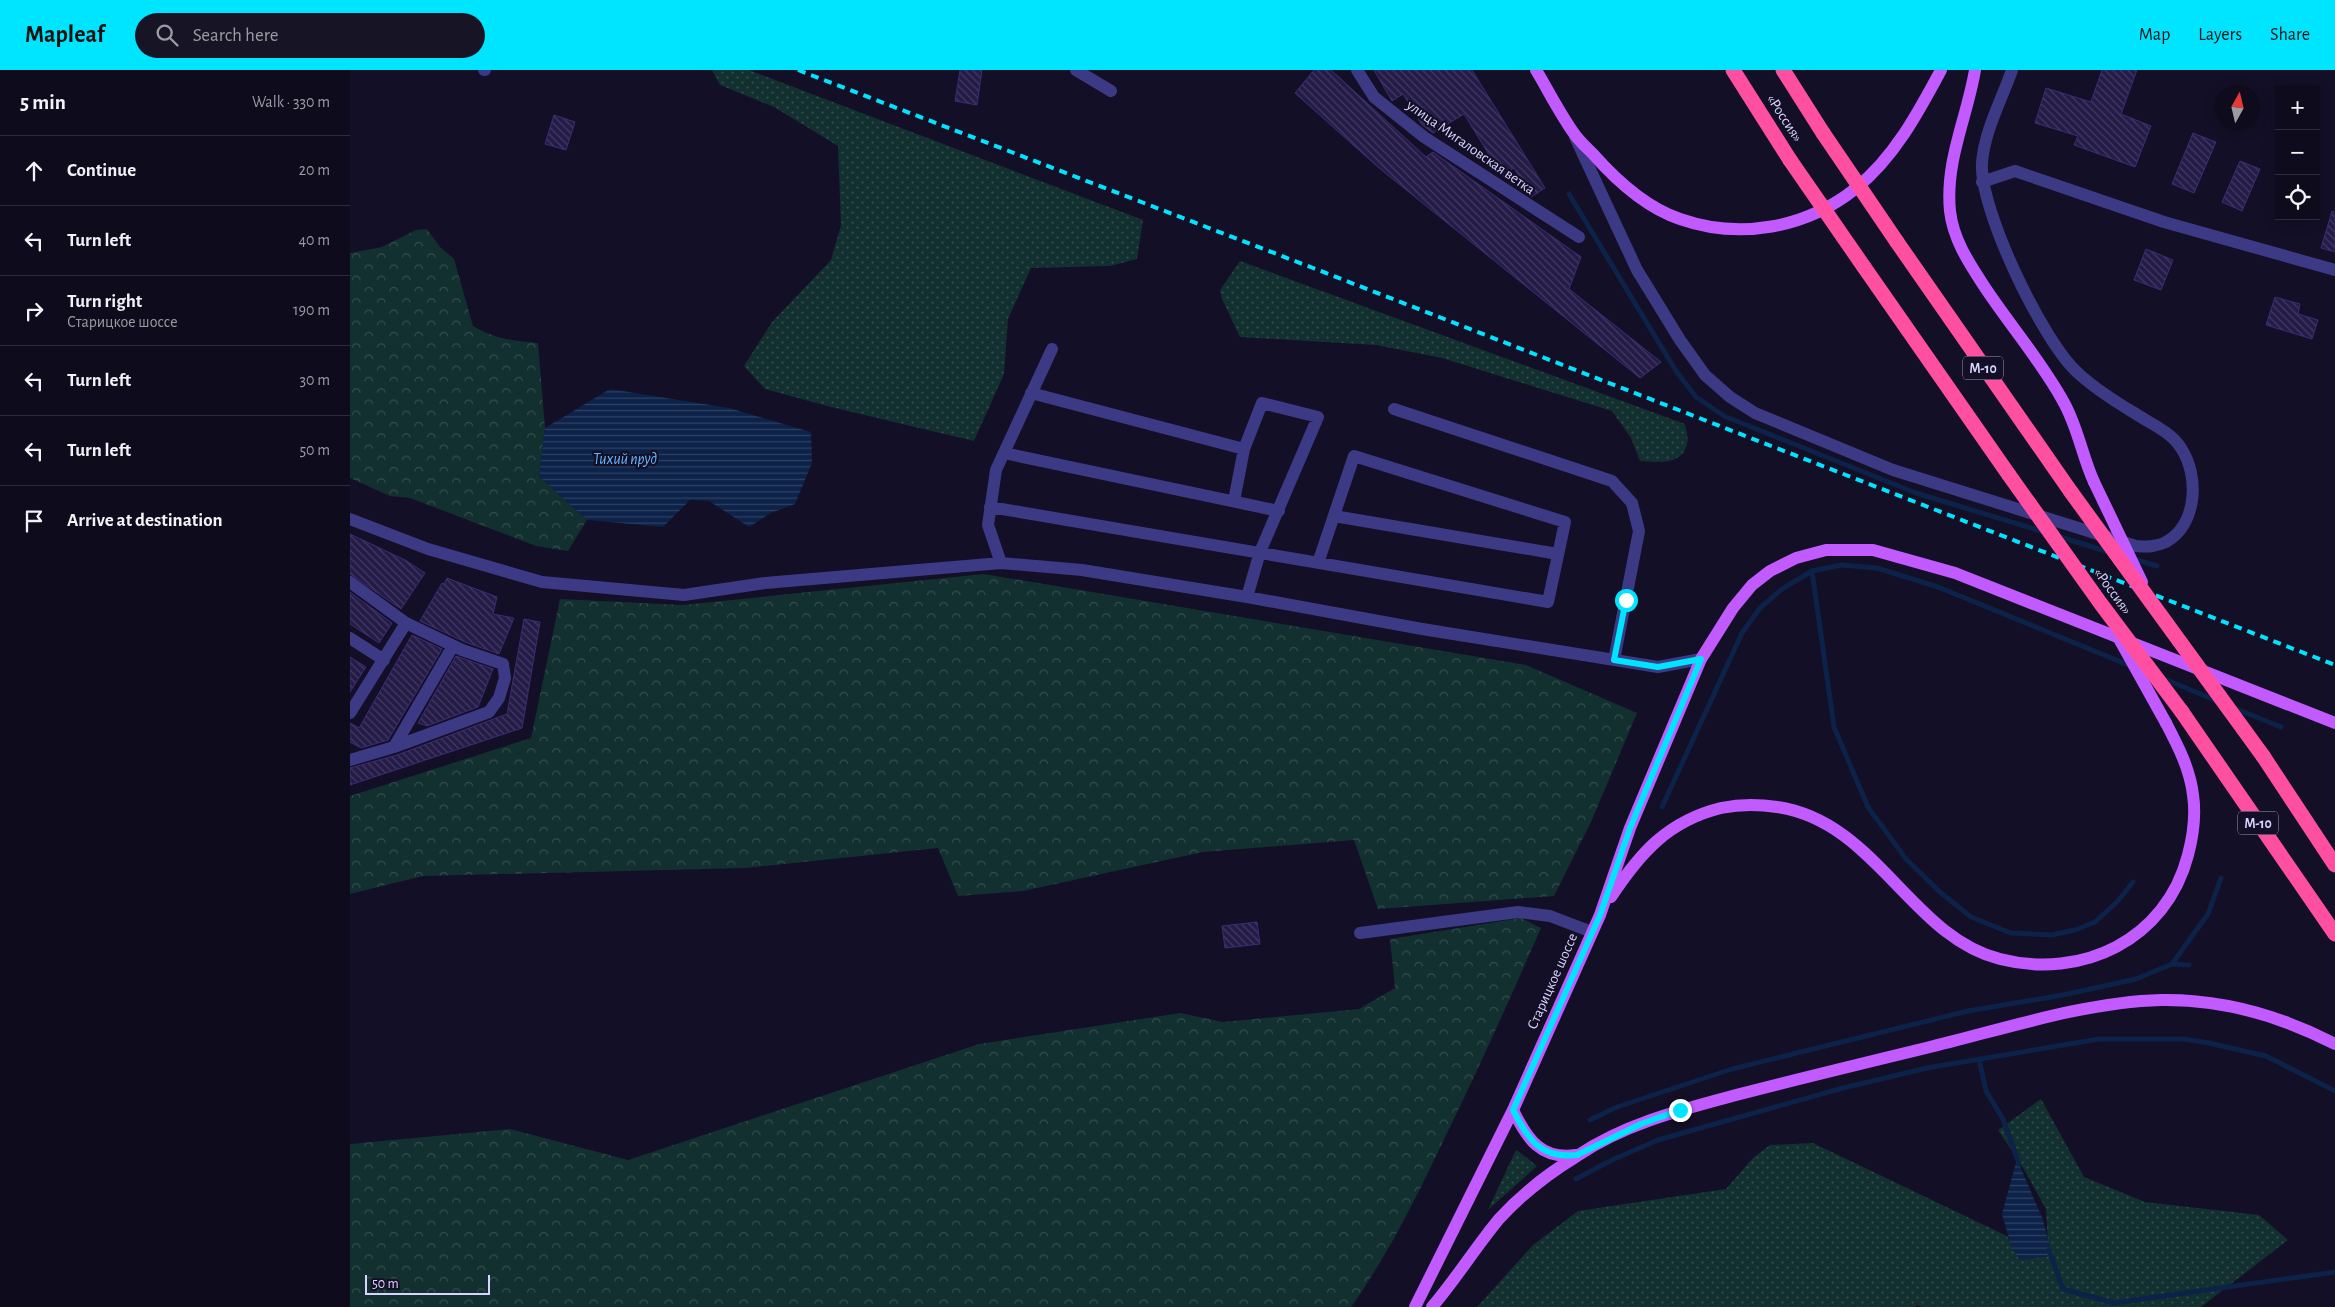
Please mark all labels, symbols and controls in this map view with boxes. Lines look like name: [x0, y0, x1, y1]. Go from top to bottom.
search box: [135, 13, 485, 58]
icon: search: [153, 21, 181, 49]
text: Mapleaf: [25, 23, 105, 47]
text: Search here: [193, 26, 279, 45]
text: Map: [2139, 26, 2170, 44]
text: Layers: [2198, 26, 2242, 44]
text: Share: [2270, 26, 2310, 44]
north arrow: [2215, 85, 2260, 130]
map controls: [2275, 85, 2320, 220]
button: +: [2275, 85, 2320, 130]
text: 5 min: [20, 92, 66, 113]
street label: «Россия»: [1764, 92, 1805, 145]
text: Walk · 330 m: [252, 94, 330, 110]
street label: улица Мигаловская ветка: [1403, 97, 1538, 197]
button: −: [2275, 130, 2320, 175]
icon: ahead: [20, 157, 48, 185]
text: Continue: [67, 161, 136, 180]
text: 20 m: [299, 162, 330, 178]
button: locate: [2275, 175, 2320, 220]
icon: left: [20, 227, 48, 255]
text: Turn left: [67, 231, 131, 250]
text: 40 m: [298, 232, 330, 248]
text: Turn right: [67, 292, 142, 311]
icon: right: [20, 297, 48, 325]
text: 190 m: [293, 302, 330, 318]
text: Старицкое шоссе: [67, 314, 178, 330]
road number: М-10: [1963, 356, 2003, 380]
icon: left: [20, 367, 48, 395]
text: Turn left: [67, 371, 131, 390]
text: 30 m: [300, 372, 330, 388]
icon: left: [20, 437, 48, 465]
text: Turn left: [67, 441, 131, 460]
text: 50 m: [299, 442, 330, 458]
water label: Тихий пруд: [593, 451, 657, 468]
icon: arrive: [20, 507, 48, 535]
text: Arrive at destination: [67, 511, 223, 530]
street label: «Россия»: [2091, 565, 2134, 617]
route start: [1615, 589, 1638, 612]
road number: М-10: [2238, 811, 2278, 834]
street label: Старицкое шоссе: [1525, 931, 1580, 1032]
route end: [1669, 1099, 1692, 1122]
scale bar: [365, 1272, 490, 1295]
text: 50 m: [372, 1277, 399, 1291]

